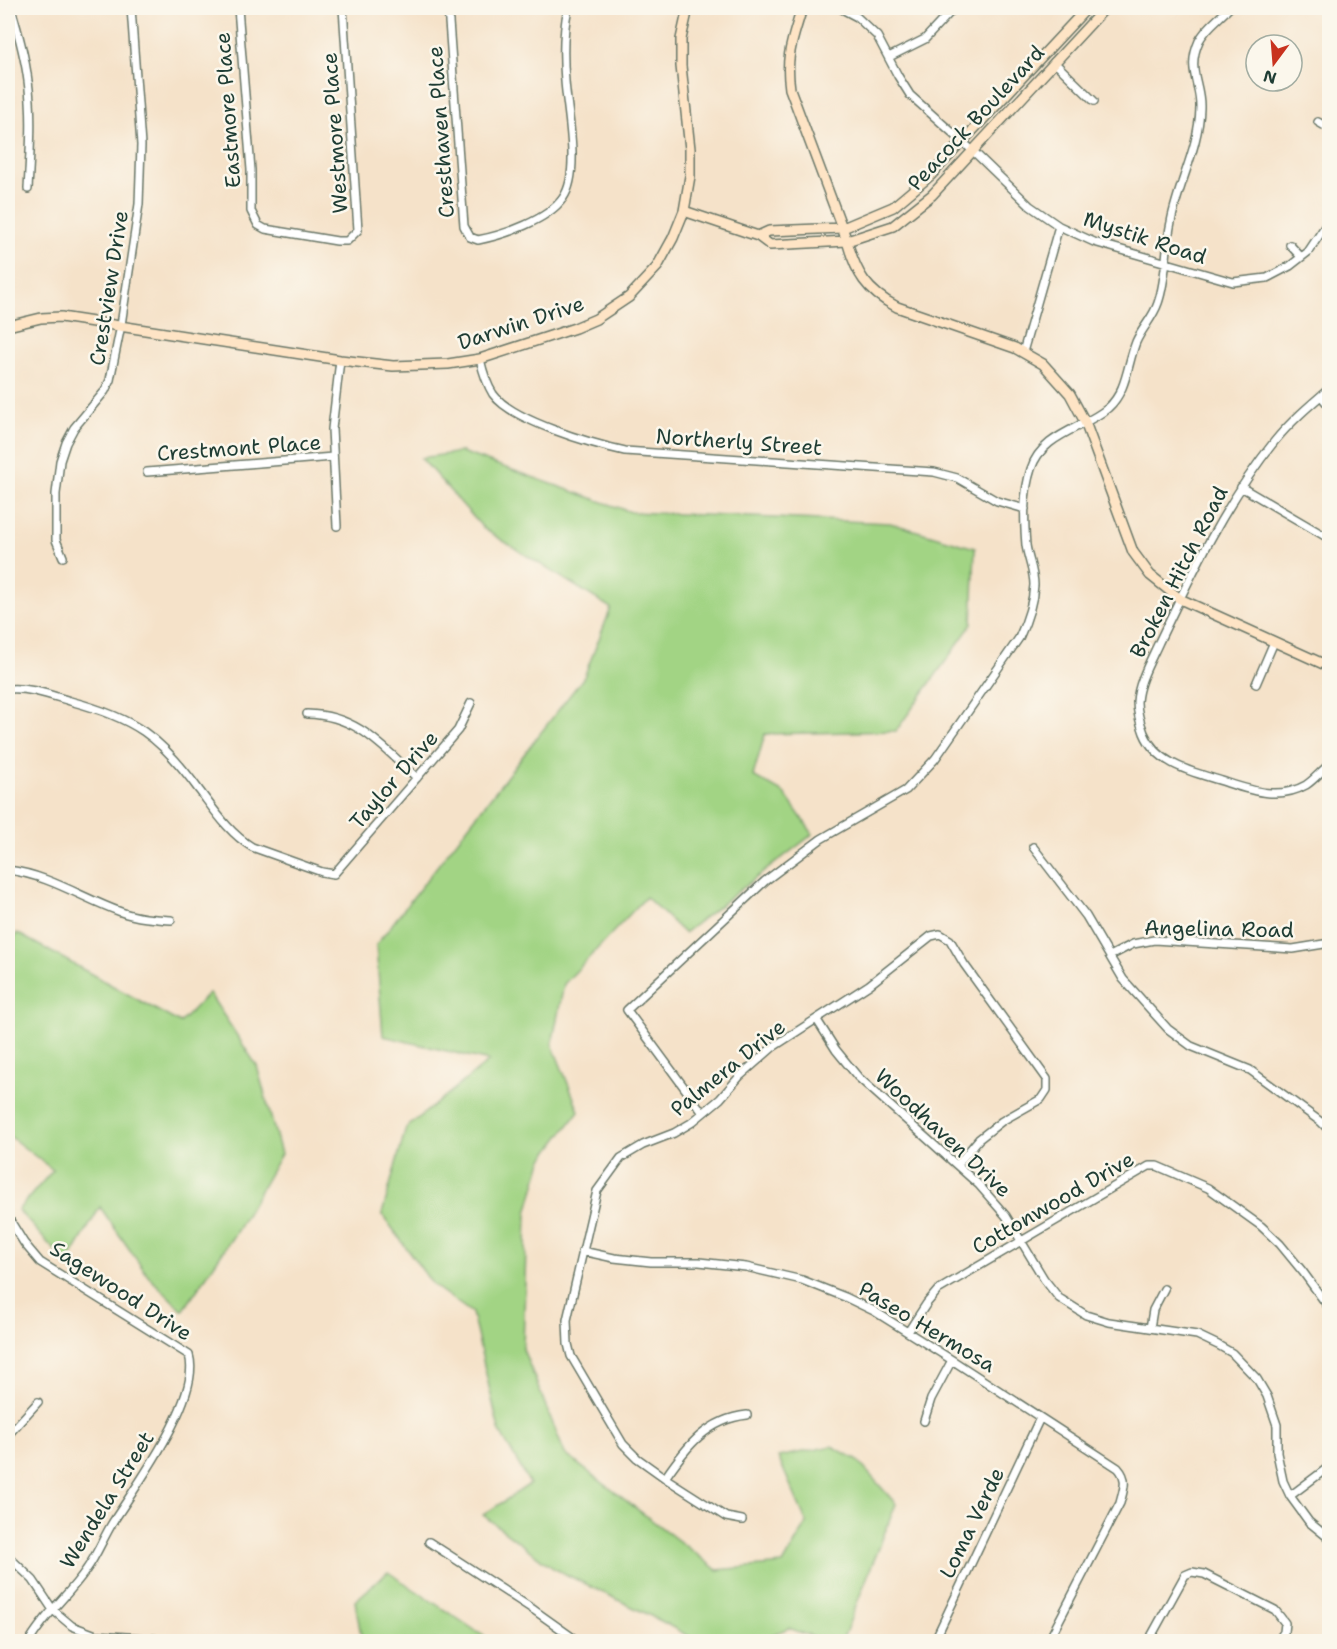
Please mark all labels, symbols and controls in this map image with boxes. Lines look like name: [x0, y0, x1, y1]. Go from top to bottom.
street label: Eastmore Place: [209, 31, 247, 189]
north arrow: [1244, 33, 1304, 93]
street label: Peacock Boulevard: [901, 39, 1051, 197]
street label: Cresthaven Place: [421, 45, 461, 219]
street label: Westmore Place: [315, 51, 355, 215]
text: N: [1261, 65, 1279, 89]
street label: Mystik Road: [1080, 205, 1210, 271]
street label: Crestview Drive: [83, 208, 135, 368]
street label: Darwin Drive: [454, 289, 588, 357]
street label: Northerly Street: [655, 422, 823, 462]
street label: Crestmont Place: [156, 428, 322, 468]
street label: Broken Hitch Road: [1124, 481, 1234, 663]
street label: Taylor Drive: [343, 725, 445, 835]
street label: Angelina Road: [1144, 914, 1294, 944]
street label: Palmera Drive: [665, 1013, 791, 1123]
street label: Woodhaven Drive: [869, 1062, 1017, 1204]
street label: Cottonwood Drive: [967, 1145, 1139, 1261]
street label: Sagewood Drive: [45, 1235, 197, 1347]
street label: Paseo Hermosa: [853, 1275, 1001, 1379]
street label: Wendela Street: [54, 1426, 160, 1574]
street label: Loma Verde: [933, 1463, 1011, 1583]

